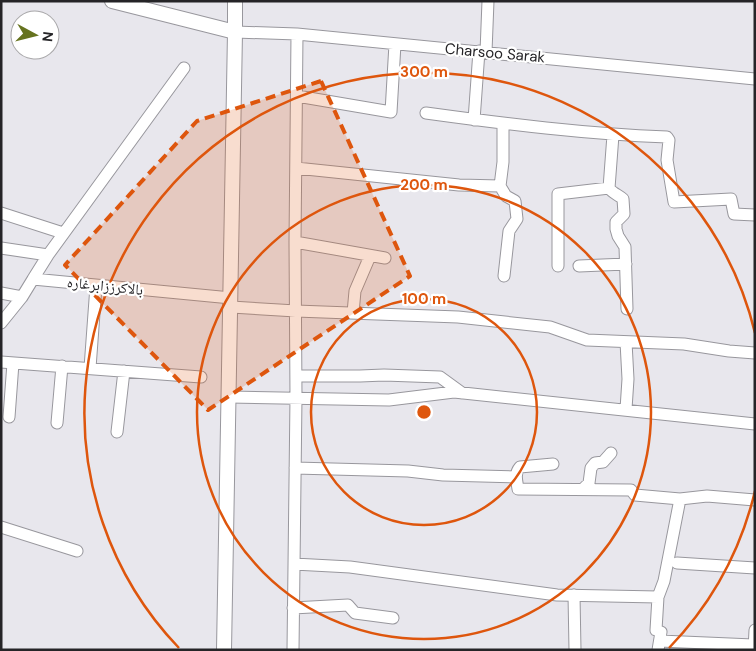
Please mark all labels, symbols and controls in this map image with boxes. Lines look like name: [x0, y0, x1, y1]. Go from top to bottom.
north arrow: [10, 10, 60, 60]
text: N: [38, 30, 57, 43]
street label: Charsoo Sarak: [444, 39, 546, 67]
text: 300 m: [400, 62, 448, 82]
text: 200 m: [400, 175, 448, 195]
street label: بالاکرززابرغاره: [66, 272, 144, 300]
text: 100 m: [402, 289, 446, 309]
centre of rings: [415, 403, 433, 421]

